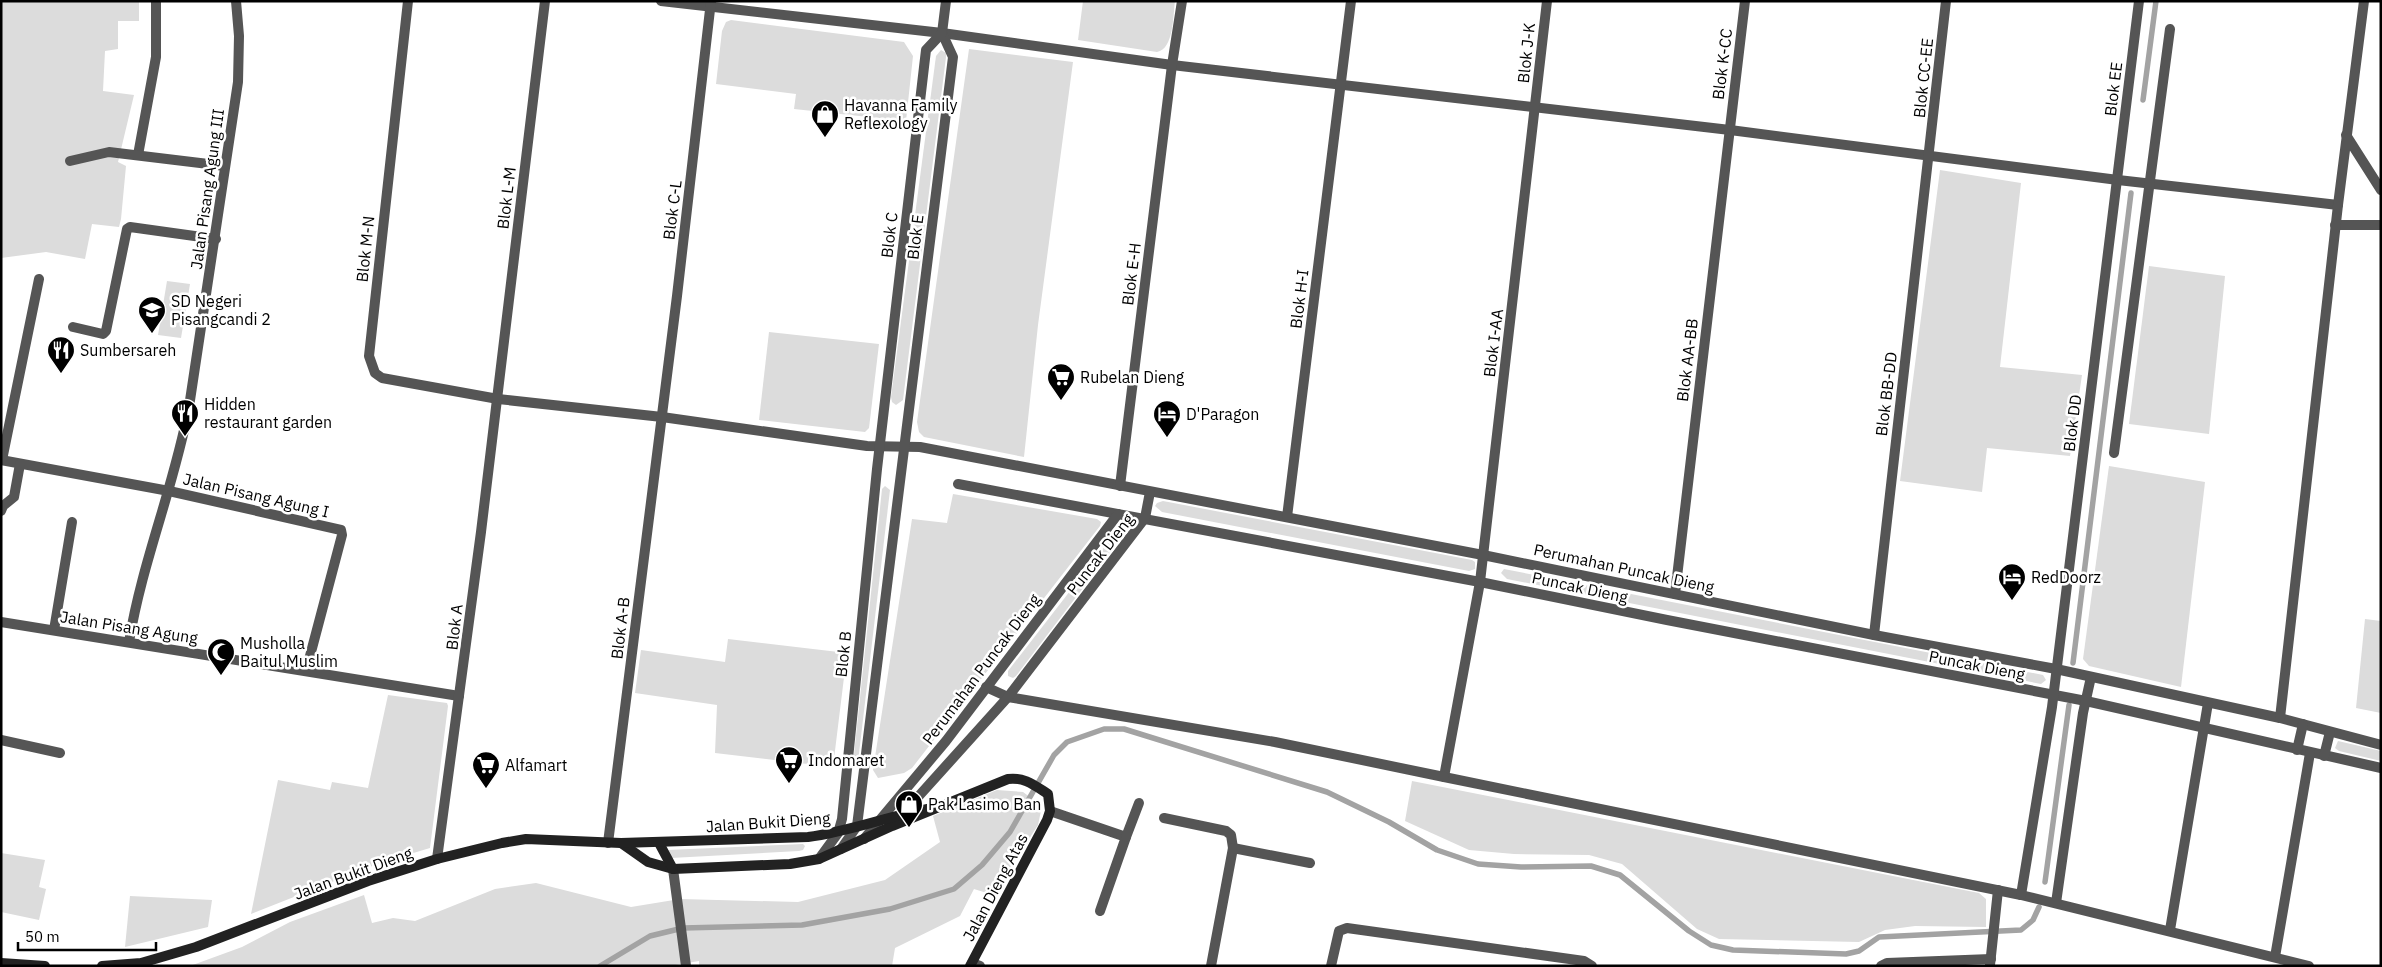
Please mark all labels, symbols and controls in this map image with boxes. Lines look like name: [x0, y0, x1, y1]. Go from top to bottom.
street label: Blok J-K: [1513, 22, 1539, 84]
street label: Blok K-CC: [1708, 27, 1736, 101]
street label: Blok CC-EE: [1909, 37, 1937, 119]
street label: Blok EE: [2100, 61, 2126, 117]
place label: Havanna Family Reflexology: [844, 95, 958, 133]
shop icon: Havanna Family Reflexology: [810, 99, 840, 138]
street label: Jalan Pisang Agung III: [186, 107, 228, 271]
street label: Blok L-M: [492, 166, 520, 230]
street label: Blok C-L: [658, 179, 686, 241]
street label: Blok C: [876, 211, 902, 259]
street label: Blok E: [902, 213, 928, 261]
street label: Blok M-N: [352, 215, 378, 283]
street label: Blok E-H: [1117, 242, 1145, 306]
street label: Blok H-I: [1285, 268, 1313, 330]
place label: SD Negeri Pisangcandi 2: [171, 291, 271, 329]
school or university icon: SD Negeri Pisangcandi 2: [137, 295, 167, 334]
street label: Blok I-AA: [1479, 308, 1507, 378]
street label: Blok AA-BB: [1672, 317, 1702, 403]
restaurant icon: Sumbersareh: [46, 335, 76, 374]
place label: Sumbersareh: [80, 340, 176, 360]
street label: Blok BB-DD: [1871, 351, 1901, 437]
supermarket icon: Rubelan Dieng: [1046, 362, 1076, 401]
place label: Rubelan Dieng: [1080, 367, 1185, 387]
street label: Blok DD: [2059, 393, 2085, 453]
place label: Hidden restaurant garden: [204, 394, 332, 432]
restaurant icon: Hidden restaurant garden: [170, 398, 200, 437]
hotel icon: D'Paragon: [1152, 399, 1182, 438]
place label: D'Paragon: [1186, 404, 1259, 424]
street label: Jalan Pisang Agung I: [181, 468, 331, 522]
street label: Puncak Dieng: [1062, 509, 1138, 599]
street label: Perumahan Puncak Dieng: [1532, 539, 1716, 597]
hotel icon: RedDoorz: [1997, 562, 2027, 601]
street label: Puncak Dieng: [1530, 567, 1630, 607]
place label: RedDoorz: [2031, 567, 2101, 587]
street label: Perumahan Puncak Dieng: [918, 589, 1045, 748]
street label: Blok A-B: [606, 596, 634, 660]
street label: Blok A: [441, 603, 467, 651]
street label: Jalan Pisang Agung: [59, 606, 200, 648]
street label: Blok B: [831, 630, 855, 678]
place label: Musholla Baitul Muslim: [240, 633, 338, 671]
mosque icon: Musholla Baitul Muslim: [206, 637, 236, 676]
street label: Puncak Dieng: [1927, 646, 2027, 684]
supermarket icon: Indomaret: [774, 745, 804, 784]
supermarket icon: Alfamart: [471, 750, 501, 789]
place label: Indomaret: [808, 750, 884, 770]
place label: Alfamart: [505, 755, 567, 775]
shop icon: Pak Lasimo Ban: [894, 789, 924, 828]
place label: Pak Lasimo Ban: [928, 794, 1041, 814]
street label: Jalan Bukit Dieng: [705, 808, 832, 836]
street label: Jalan Dieng Atas: [958, 830, 1032, 944]
street label: Jalan Bukit Dieng: [291, 842, 416, 904]
scale bar: [18, 920, 155, 952]
text: 50 m: [25, 927, 60, 946]

